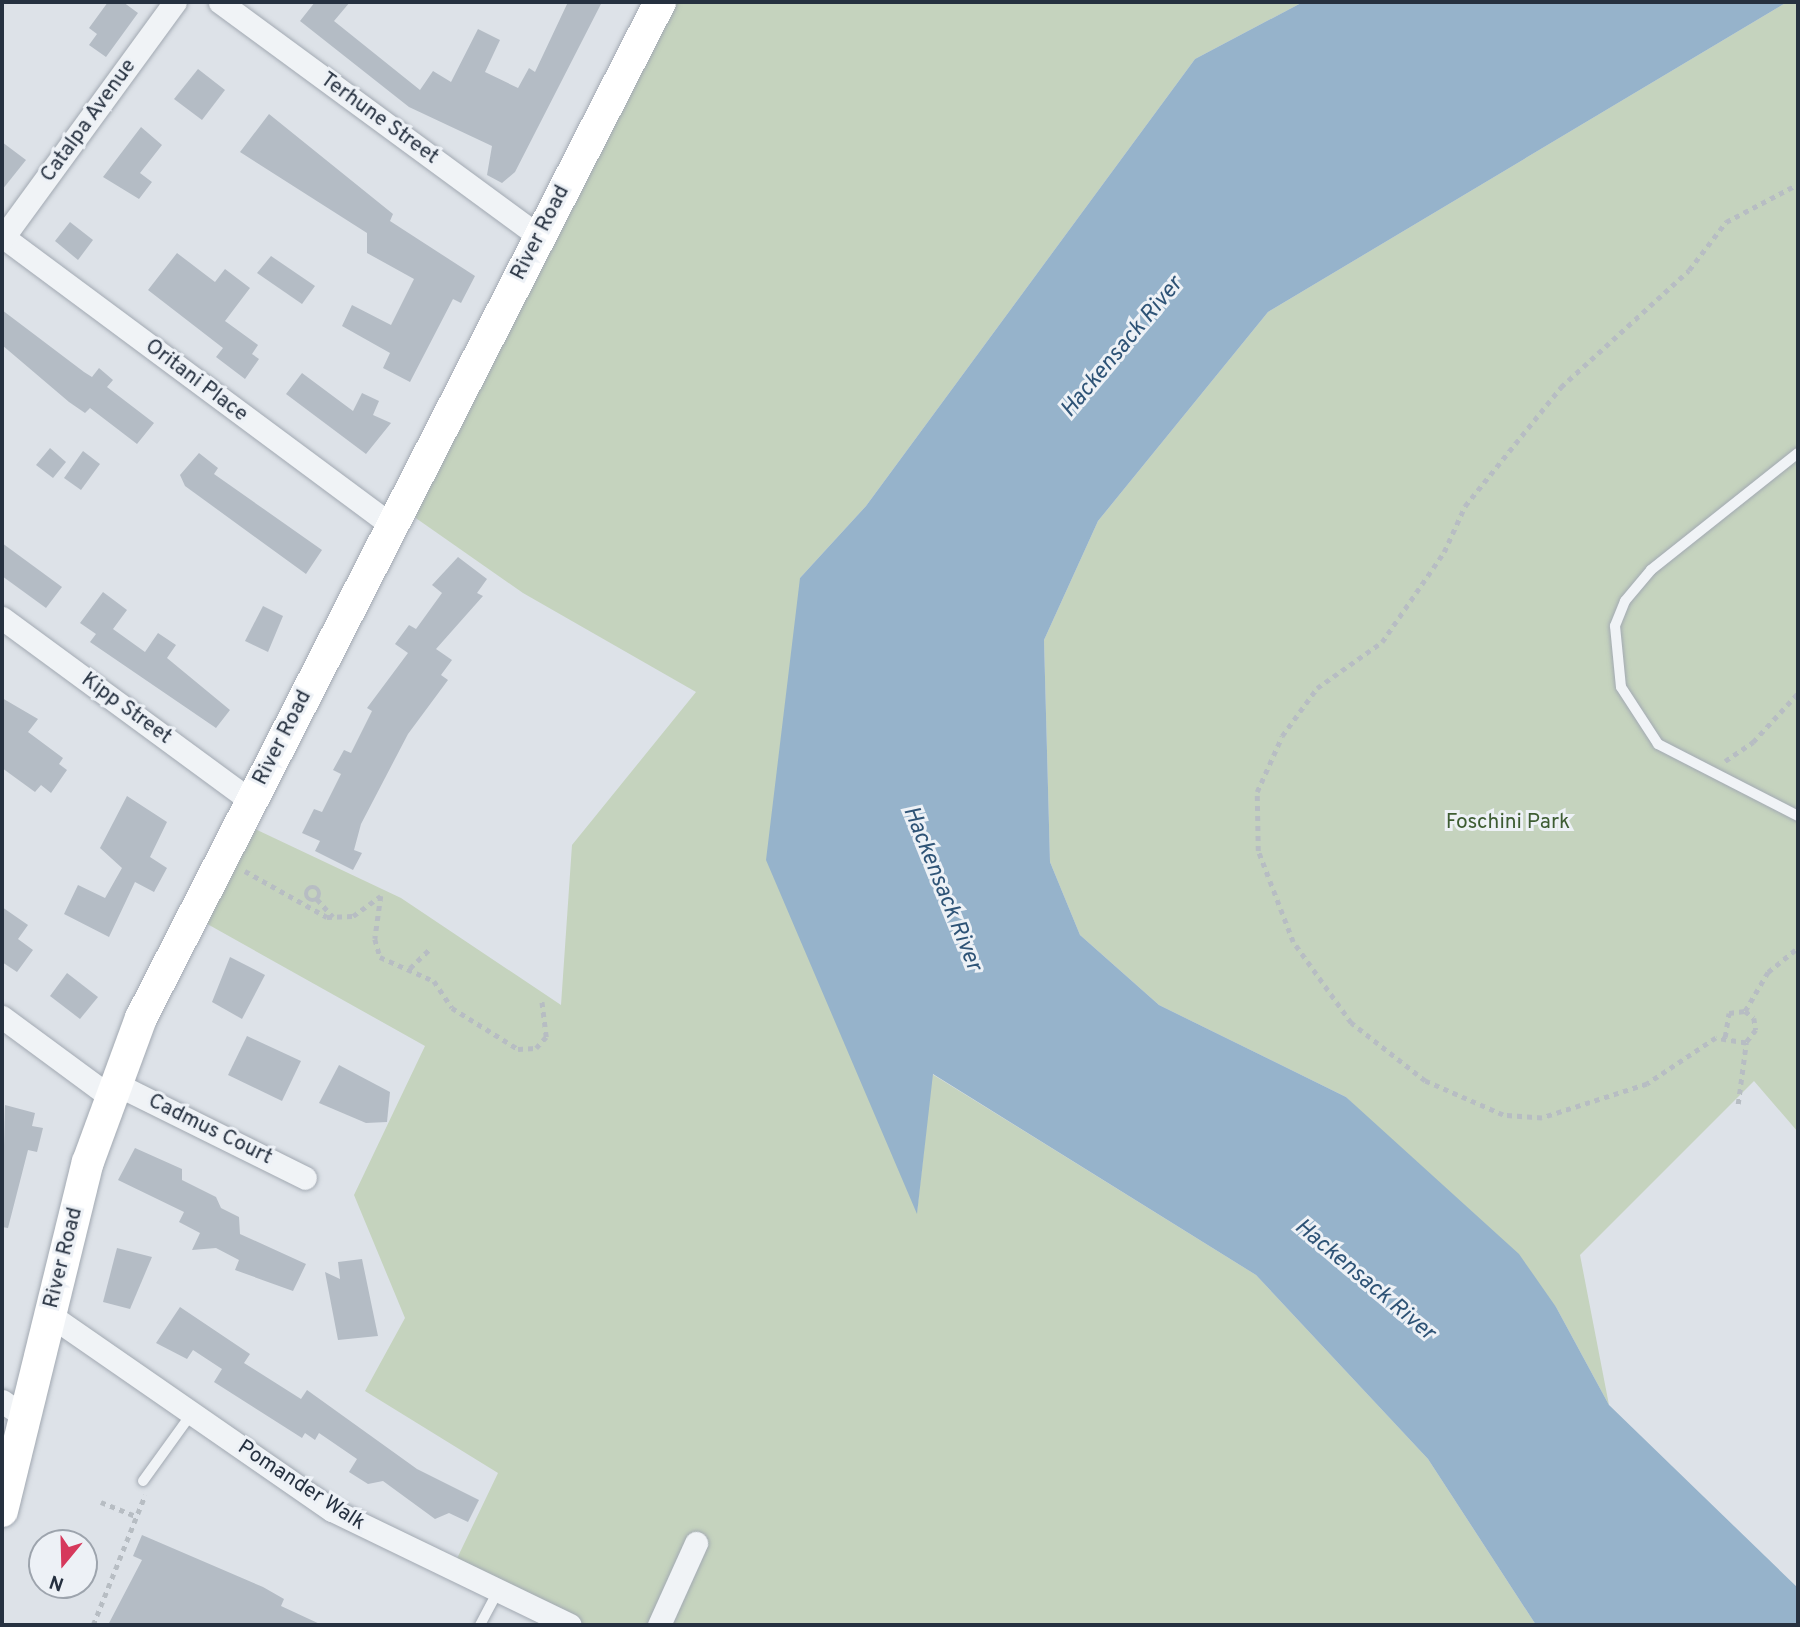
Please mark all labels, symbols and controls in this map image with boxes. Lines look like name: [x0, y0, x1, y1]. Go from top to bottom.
street label: Catalpa Avenue: [36, 54, 142, 188]
street label: Terhune Street: [315, 68, 443, 170]
street label: River Road: [506, 181, 576, 285]
water label: Hackensack River: [1056, 272, 1190, 424]
street label: Oritani Place: [140, 334, 252, 428]
street label: Kipp Street: [76, 668, 176, 750]
street label: River Road: [248, 686, 318, 790]
water label: Hackensack River: [895, 803, 987, 975]
park label: Foschini Park: [1446, 810, 1570, 836]
street label: Cadmus Court: [144, 1089, 276, 1171]
street label: River Road: [39, 1205, 89, 1311]
water label: Hackensack River: [1288, 1214, 1440, 1348]
street label: Pomander Walk: [232, 1435, 370, 1537]
north arrow: [28, 1529, 98, 1599]
text: N: [46, 1568, 67, 1596]

